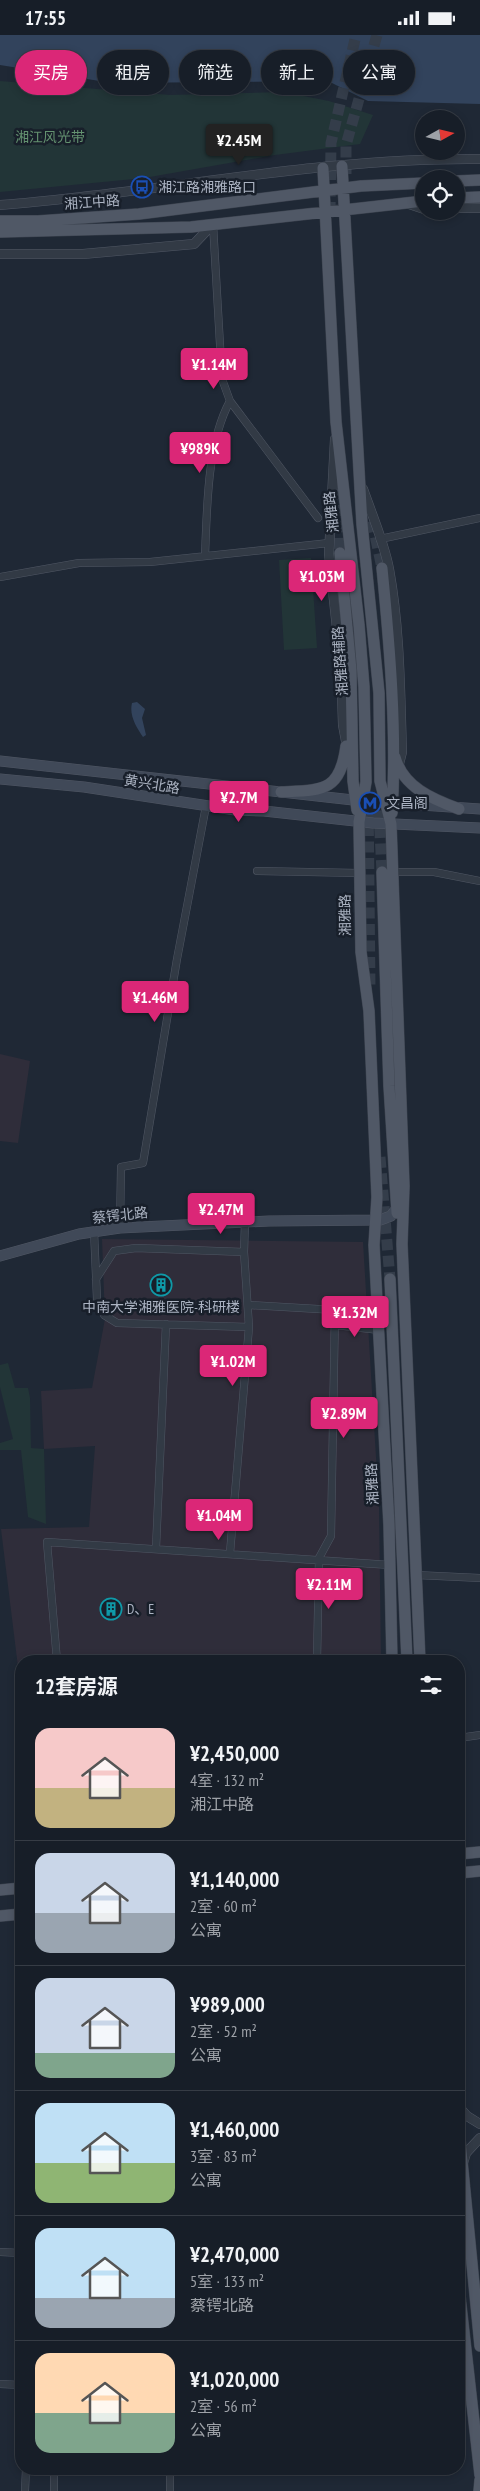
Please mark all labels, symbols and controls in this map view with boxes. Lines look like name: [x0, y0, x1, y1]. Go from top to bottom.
text: 17:55: [25, 6, 66, 30]
chip: 买房: [15, 50, 87, 95]
chip: 租房: [97, 50, 169, 95]
chip: 筛选: [179, 50, 251, 95]
chip: 新上: [261, 50, 333, 95]
chip: 公寓: [343, 50, 415, 95]
north arrow: [415, 110, 465, 160]
map controls: [415, 110, 465, 220]
pin: ¥2.45M: [198, 123, 280, 166]
park label: 湘江风光带: [15, 128, 85, 146]
text: ¥2.45M: [217, 130, 261, 150]
button: locate: [415, 170, 465, 220]
bus stop icon: 湘江路湘雅路口: [130, 175, 154, 199]
place label: 湘江路湘雅路口: [158, 178, 256, 196]
street label: 湘江中路: [63, 191, 121, 213]
pin: ¥1.14M: [173, 347, 255, 390]
text: ¥1.14M: [192, 354, 236, 374]
pin: ¥989K: [165, 431, 235, 474]
text: ¥989K: [181, 438, 219, 458]
street label: 湘雅路: [320, 490, 342, 534]
pin: ¥1.03M: [281, 559, 363, 602]
text: ¥1.03M: [300, 566, 344, 586]
street label: 湘雅路辅路: [329, 625, 351, 697]
street label: 黄兴北路: [123, 771, 181, 797]
pin: ¥2.7M: [204, 781, 274, 823]
text: ¥2.7M: [221, 787, 257, 807]
metro station icon: 文昌阁: [358, 791, 382, 815]
place label: 文昌阁: [386, 794, 428, 812]
street label: 湘雅路: [336, 894, 354, 936]
pin: ¥1.46M: [114, 981, 196, 1023]
text: ¥1.46M: [133, 987, 177, 1007]
pin: ¥2.47M: [180, 1193, 262, 1235]
text: ¥2.47M: [199, 1199, 243, 1219]
street label: 蔡锷北路: [91, 1203, 149, 1227]
building icon: 中南大学湘雅医院-科研楼: [149, 1273, 173, 1297]
pin: ¥1.32M: [314, 1295, 396, 1338]
place label: 中南大学湘雅医院-科研楼: [82, 1298, 240, 1316]
text: ¥1.32M: [333, 1302, 377, 1322]
pin: ¥1.02M: [192, 1345, 274, 1387]
text: ¥1.02M: [211, 1351, 255, 1371]
pin: ¥2.89M: [303, 1397, 385, 1439]
text: ¥2.89M: [322, 1403, 366, 1423]
street label: 湘雅路: [362, 1463, 382, 1505]
pin: ¥1.04M: [178, 1499, 260, 1541]
text: ¥1.04M: [197, 1505, 241, 1525]
pin: ¥2.11M: [288, 1567, 370, 1610]
text: ¥2.11M: [307, 1574, 351, 1594]
building icon: D、E: [99, 1597, 123, 1621]
place label: D、E: [127, 1600, 154, 1618]
icon: filters: [417, 1671, 445, 1699]
text: 12套房源: [35, 1673, 118, 1700]
text: ¥2,450,000: [190, 1740, 279, 1767]
icon: home: [75, 1748, 135, 1808]
text: 4室 · 132 m²: [190, 1770, 264, 1790]
text: 湘江中路: [190, 1794, 254, 1814]
text: ¥1,140,000: [190, 1866, 279, 1893]
icon: home: [75, 1873, 135, 1933]
text: 2室 · 60 m²: [190, 1896, 257, 1916]
text: 公寓: [190, 1920, 222, 1940]
text: ¥989,000: [190, 1991, 265, 2018]
icon: home: [75, 1998, 135, 2058]
text: 2室 · 52 m²: [190, 2021, 257, 2041]
text: 公寓: [190, 2045, 222, 2065]
text: ¥1,460,000: [190, 2116, 279, 2143]
icon: home: [75, 2123, 135, 2183]
text: 3室 · 83 m²: [190, 2146, 257, 2166]
text: 公寓: [190, 2170, 222, 2190]
text: ¥2,470,000: [190, 2241, 279, 2268]
icon: home: [75, 2248, 135, 2308]
text: 5室 · 133 m²: [190, 2271, 264, 2291]
text: 蔡锷北路: [190, 2295, 254, 2315]
text: ¥1,020,000: [190, 2366, 279, 2393]
icon: home: [75, 2373, 135, 2433]
text: 2室 · 56 m²: [190, 2396, 257, 2416]
text: 公寓: [190, 2420, 222, 2440]

